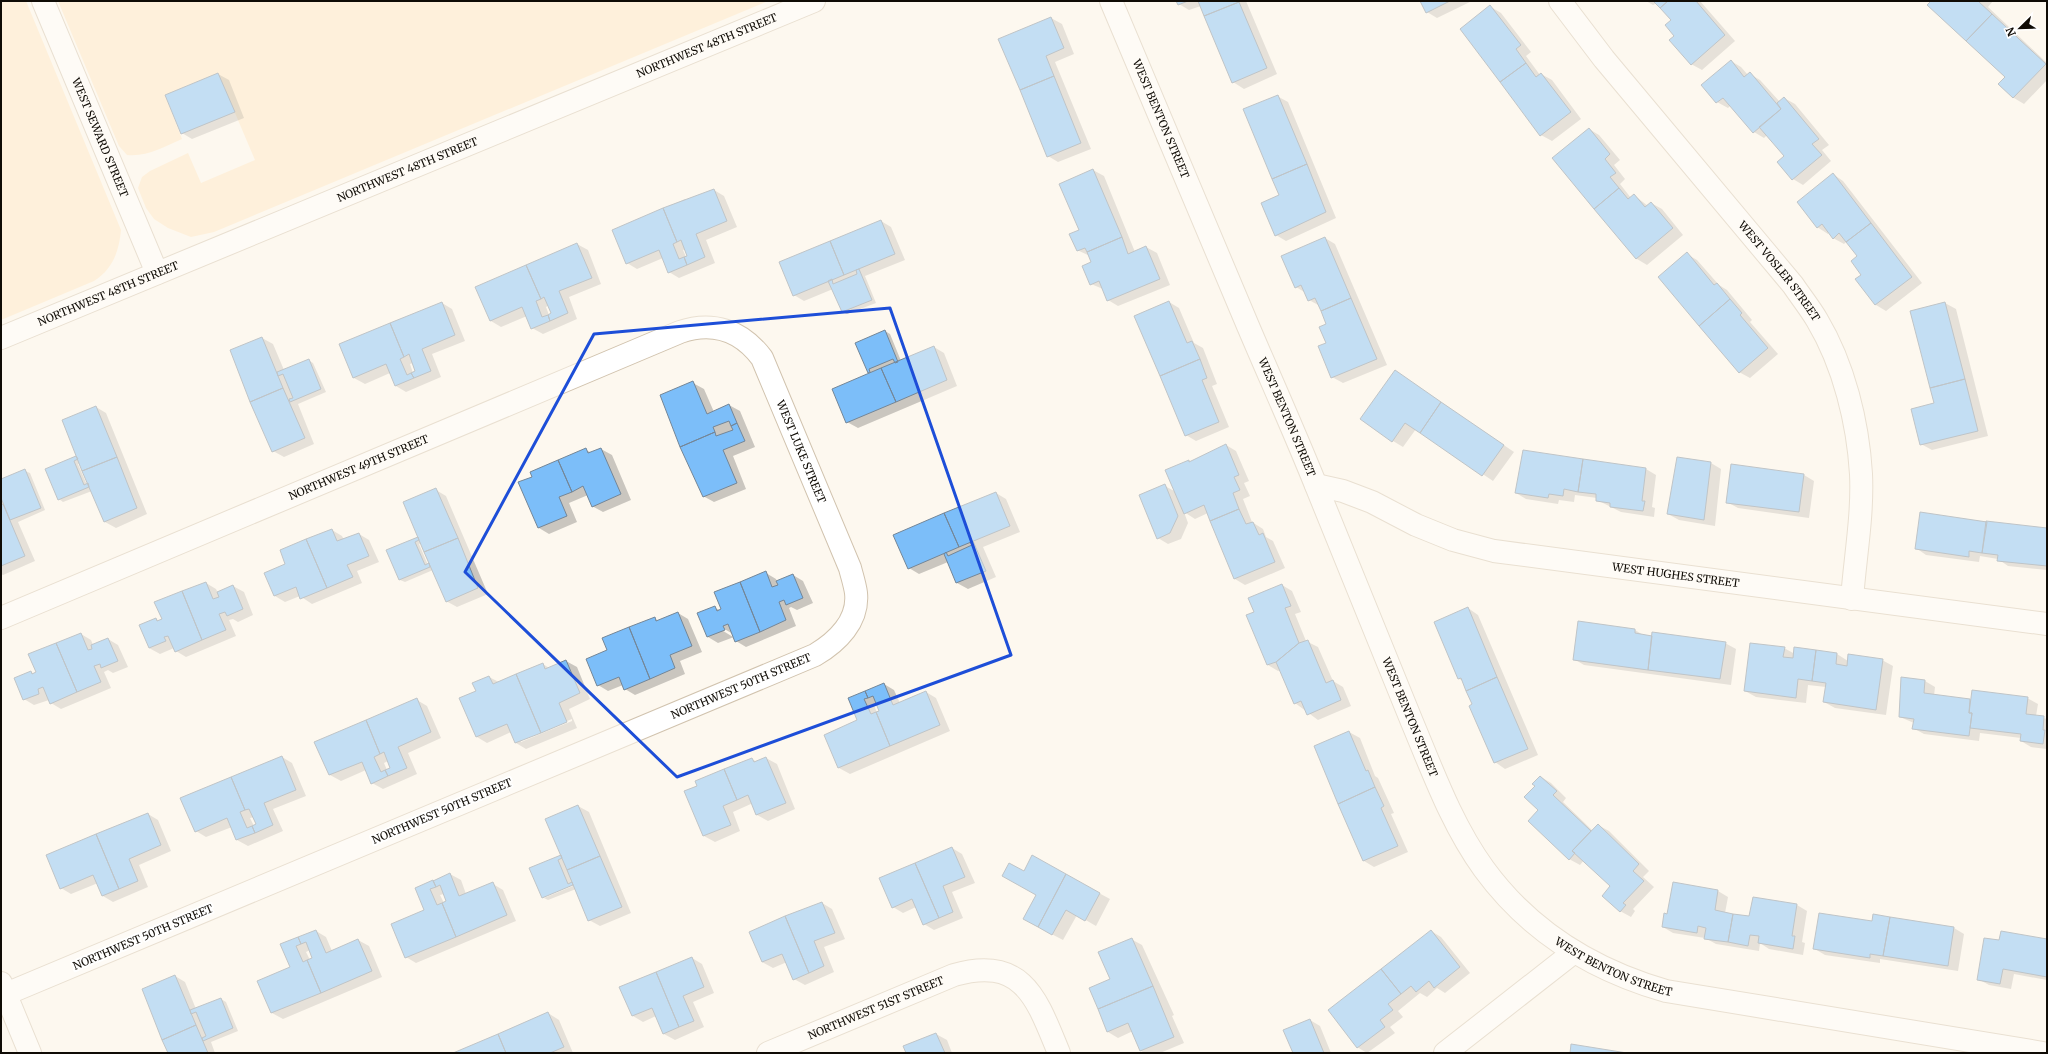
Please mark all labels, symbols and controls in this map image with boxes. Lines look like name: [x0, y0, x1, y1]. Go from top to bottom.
north arrow: [2000, 8, 2040, 48]
street label: NORTHWEST 48TH STREET: [634, 10, 780, 81]
text: N: [2003, 25, 2019, 39]
street label: WEST BENTON STREET: [1129, 56, 1193, 181]
street label: WEST SEWARD STREET: [69, 75, 132, 200]
street label: NORTHWEST 48TH STREET: [335, 134, 480, 205]
street label: WEST VOSLER STREET: [1735, 217, 1823, 324]
street label: NORTHWEST 48TH STREET: [36, 258, 181, 329]
street label: WEST BENTON STREET: [1255, 355, 1319, 479]
street label: WEST LUKE STREET: [773, 397, 829, 506]
street label: NORTHWEST 49TH STREET: [286, 432, 431, 503]
street label: WEST HUGHES STREET: [1610, 560, 1741, 590]
street label: NORTHWEST 50TH STREET: [669, 650, 814, 722]
street label: WEST BENTON STREET: [1379, 654, 1441, 779]
street label: NORTHWEST 50TH STREET: [370, 775, 515, 847]
street label: NORTHWEST 50TH STREET: [71, 901, 216, 973]
street label: WEST BENTON STREET: [1551, 934, 1674, 999]
street label: NORTHWEST 51ST STREET: [806, 973, 946, 1042]

